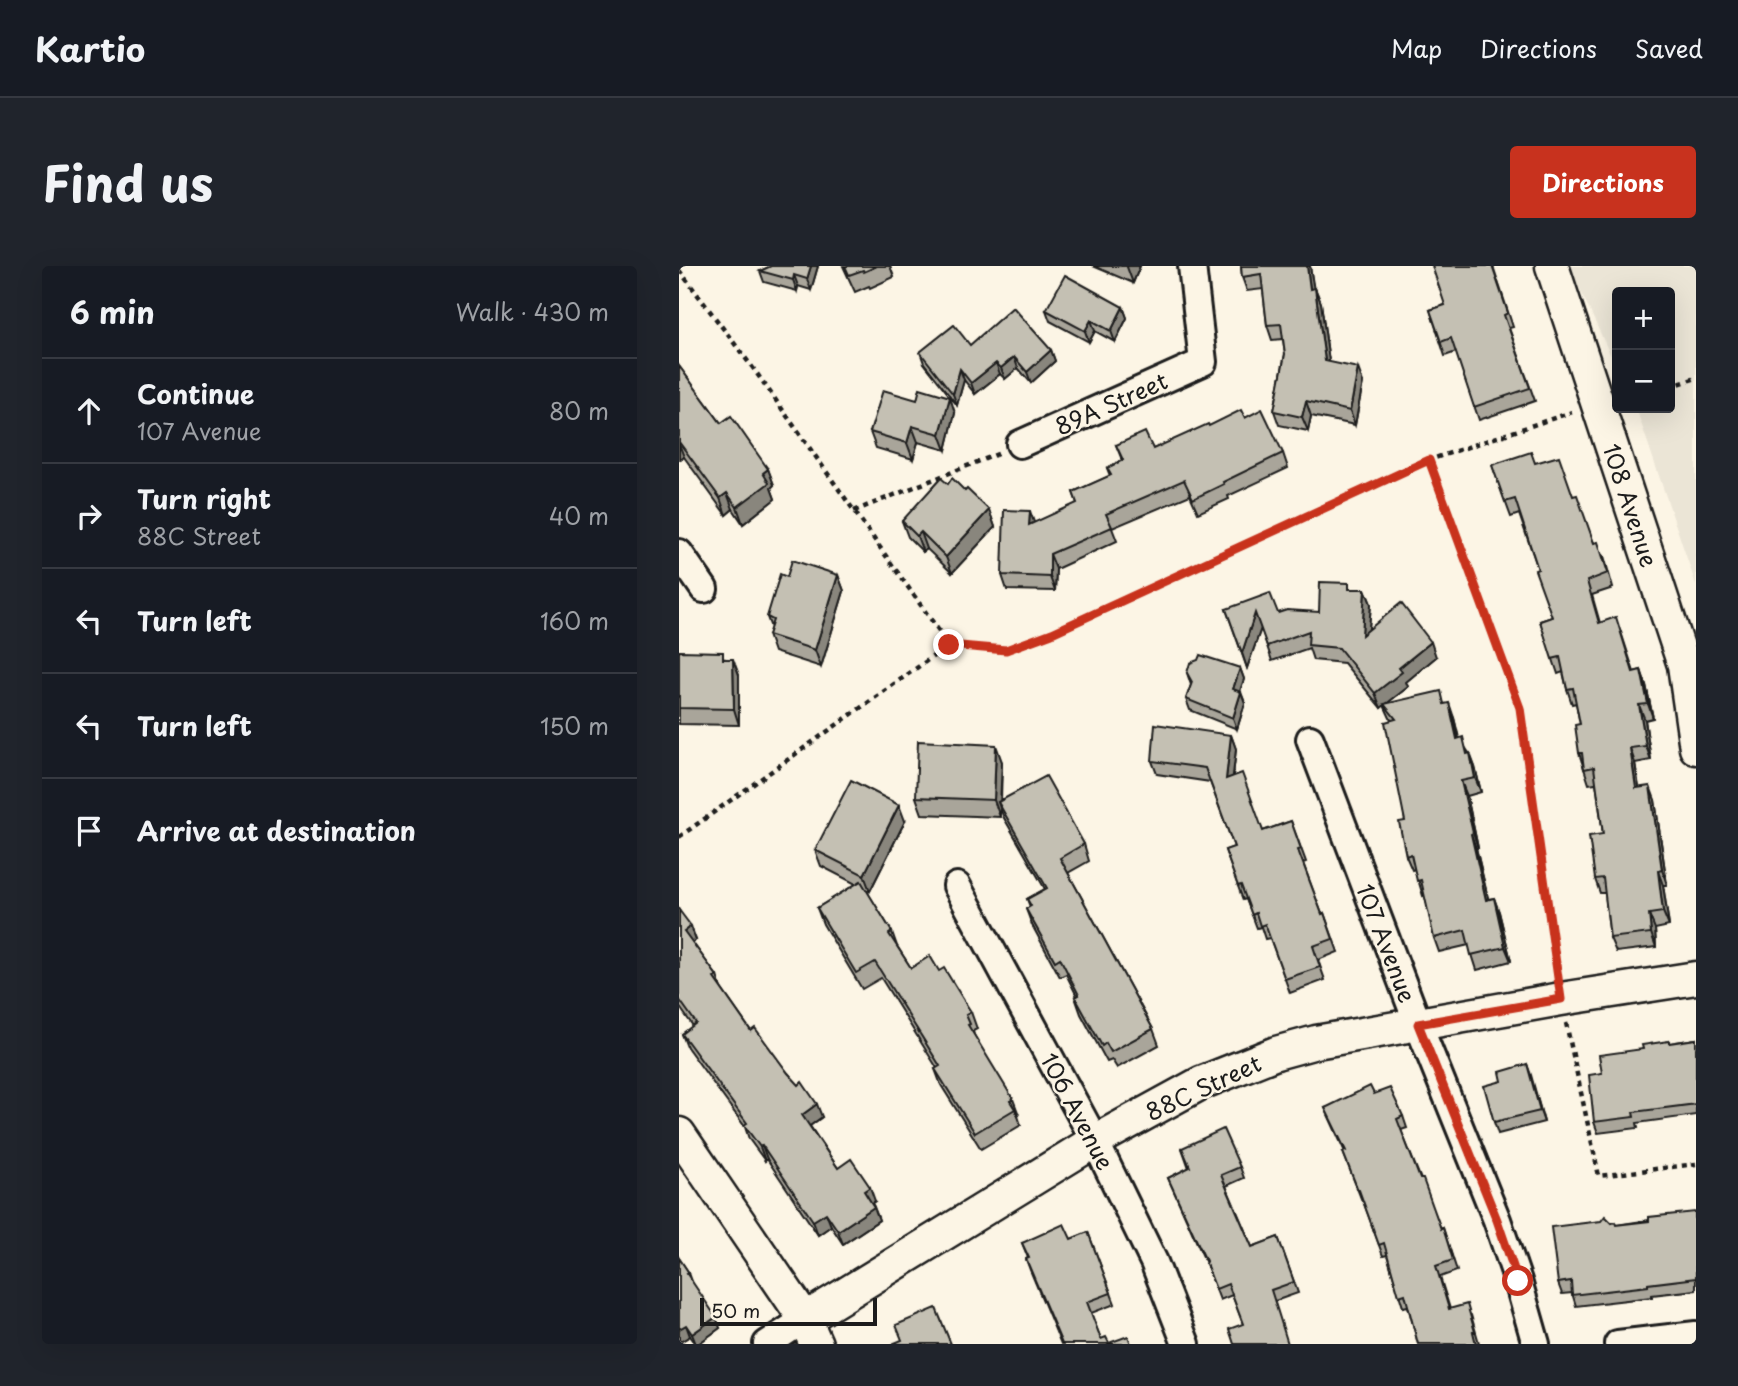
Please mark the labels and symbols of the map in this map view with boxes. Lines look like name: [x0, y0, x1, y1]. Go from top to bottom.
street label: 89A Street: [1049, 363, 1173, 443]
street label: 108 Avenue: [1595, 439, 1667, 571]
route end: [933, 629, 964, 660]
street label: 107 Avenue: [1348, 879, 1426, 1007]
street label: 88C Street: [1139, 1045, 1267, 1129]
street label: 106 Avenue: [1032, 1046, 1124, 1176]
route start: [1502, 1265, 1533, 1296]
scale bar: [700, 1295, 877, 1327]

